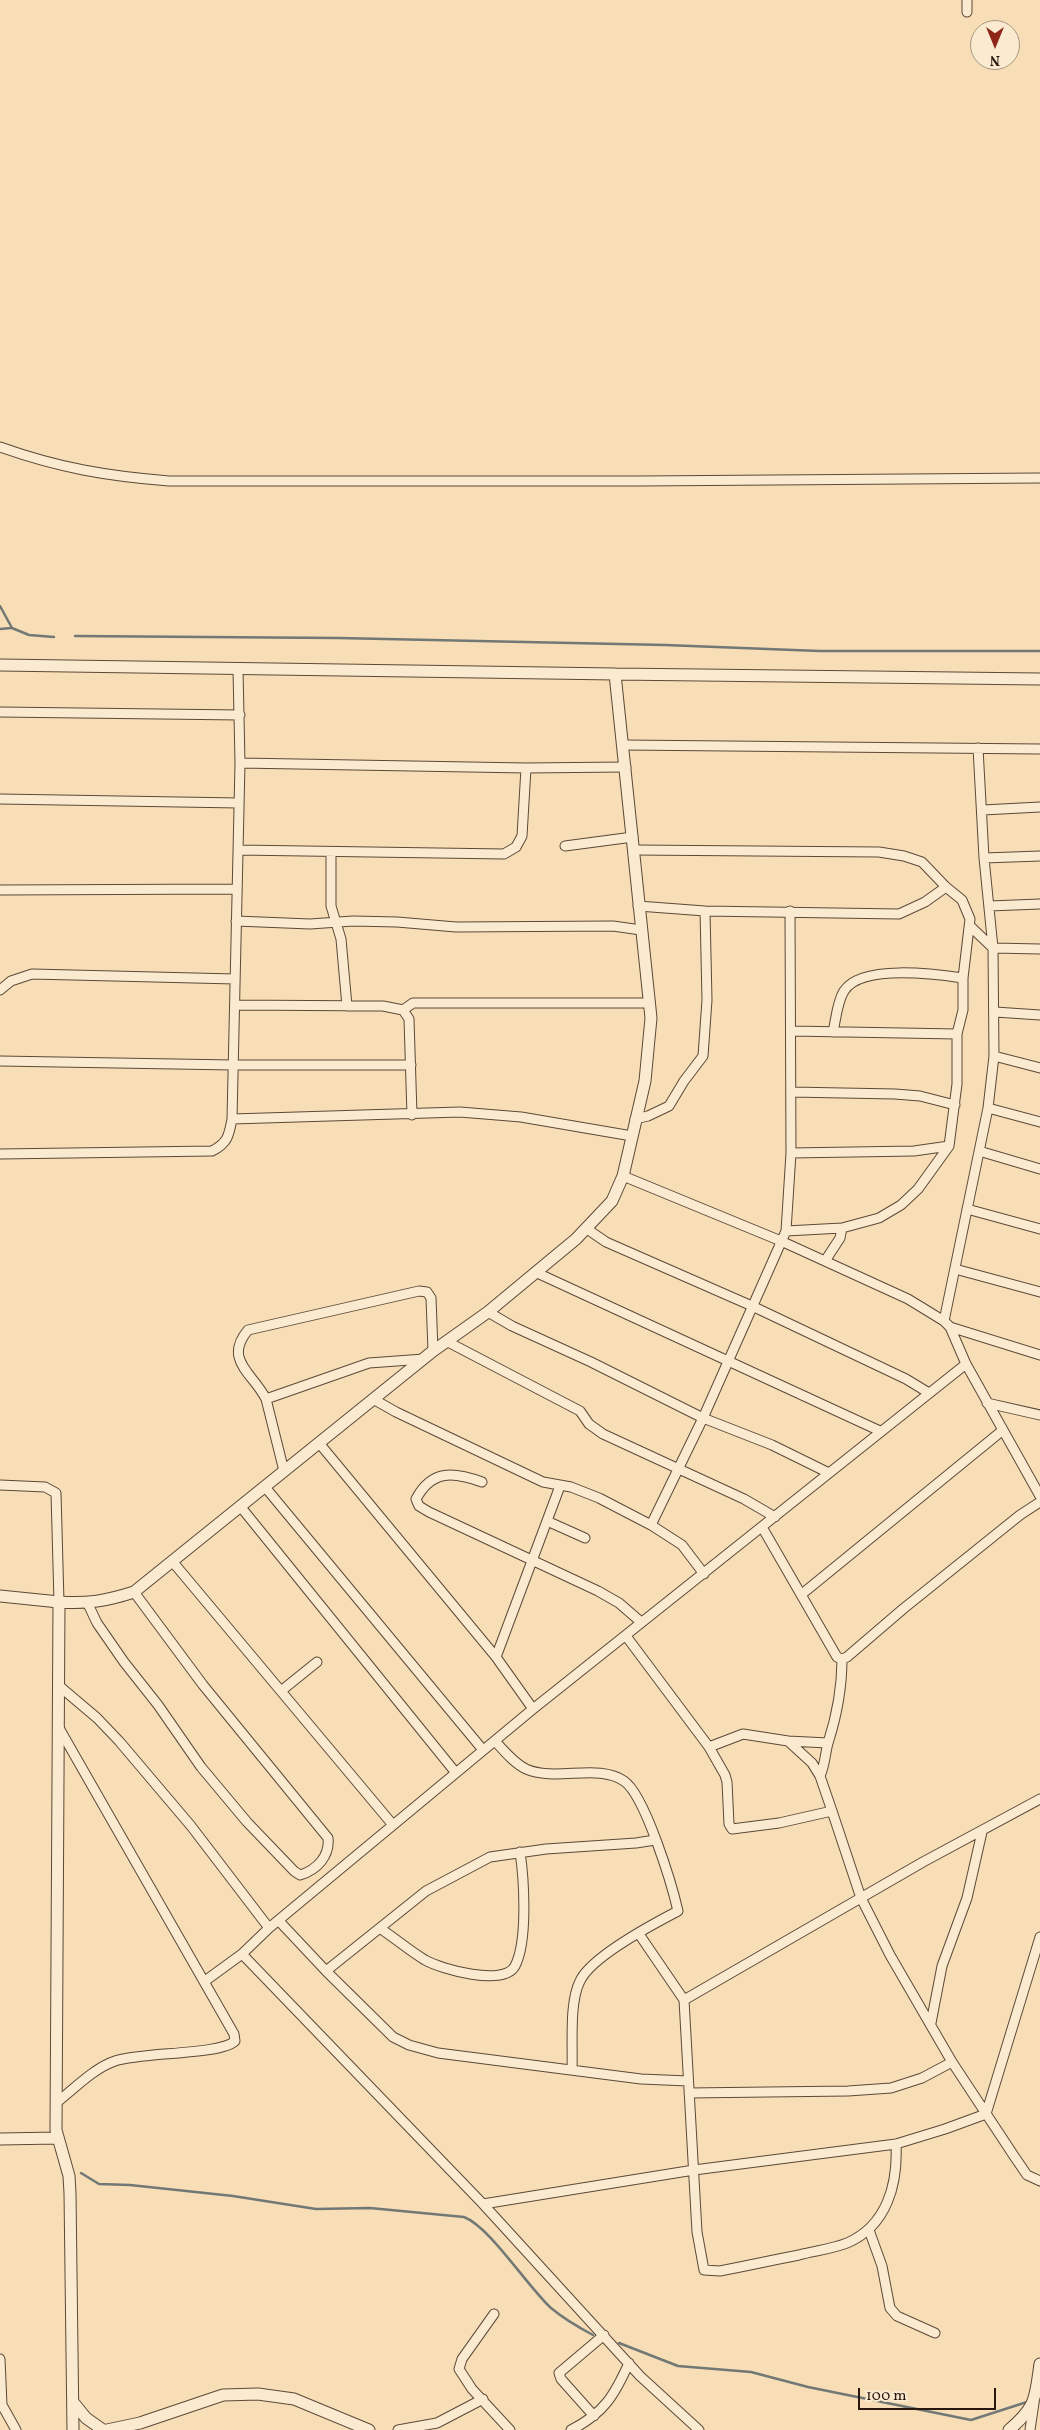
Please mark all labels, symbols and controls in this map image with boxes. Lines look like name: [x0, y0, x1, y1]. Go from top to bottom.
north arrow: [970, 20, 1020, 70]
text: N: [990, 50, 1000, 69]
scale bar: [860, 2378, 998, 2410]
text: 100 m: [866, 2386, 906, 2407]

